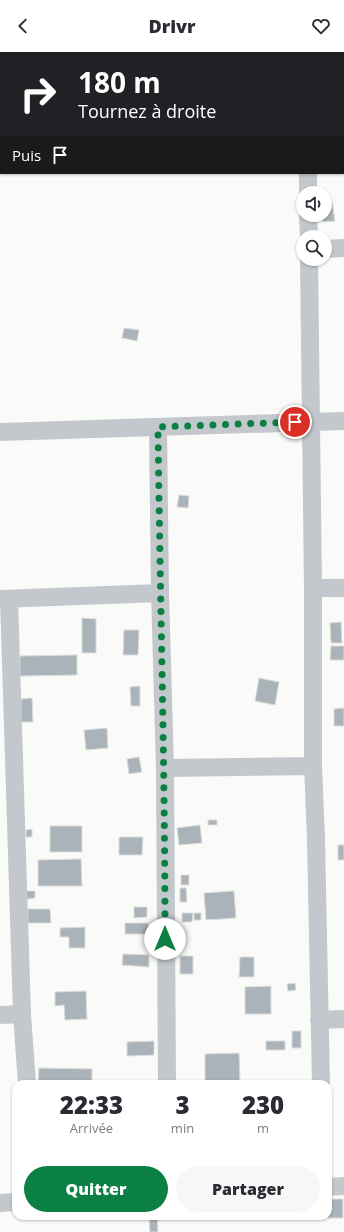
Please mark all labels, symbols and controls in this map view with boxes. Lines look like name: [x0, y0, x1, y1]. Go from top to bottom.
text: Drivr: [149, 14, 195, 38]
icon: back: [12, 15, 34, 37]
icon: heart: [310, 15, 332, 37]
text: 180 m: [78, 63, 161, 101]
icon: right: [12, 68, 64, 120]
text: Tournez à droite: [78, 99, 216, 123]
icon: arrive: [49, 144, 71, 166]
text: Puis: [12, 145, 41, 165]
map controls: [296, 186, 332, 266]
button: sound: [296, 186, 332, 222]
button: search: [296, 230, 332, 266]
pin: [278, 405, 312, 439]
icon: arrive: [284, 411, 306, 433]
position arrow: [144, 918, 186, 960]
text: 22:33: [60, 1088, 123, 1121]
text: 3: [175, 1088, 190, 1121]
text: 230: [242, 1088, 284, 1121]
text: Arrivée: [70, 1119, 113, 1137]
text: min: [171, 1119, 194, 1137]
text: m: [257, 1119, 269, 1137]
button: Quitter: [24, 1166, 168, 1212]
button: Partager: [176, 1166, 320, 1212]

